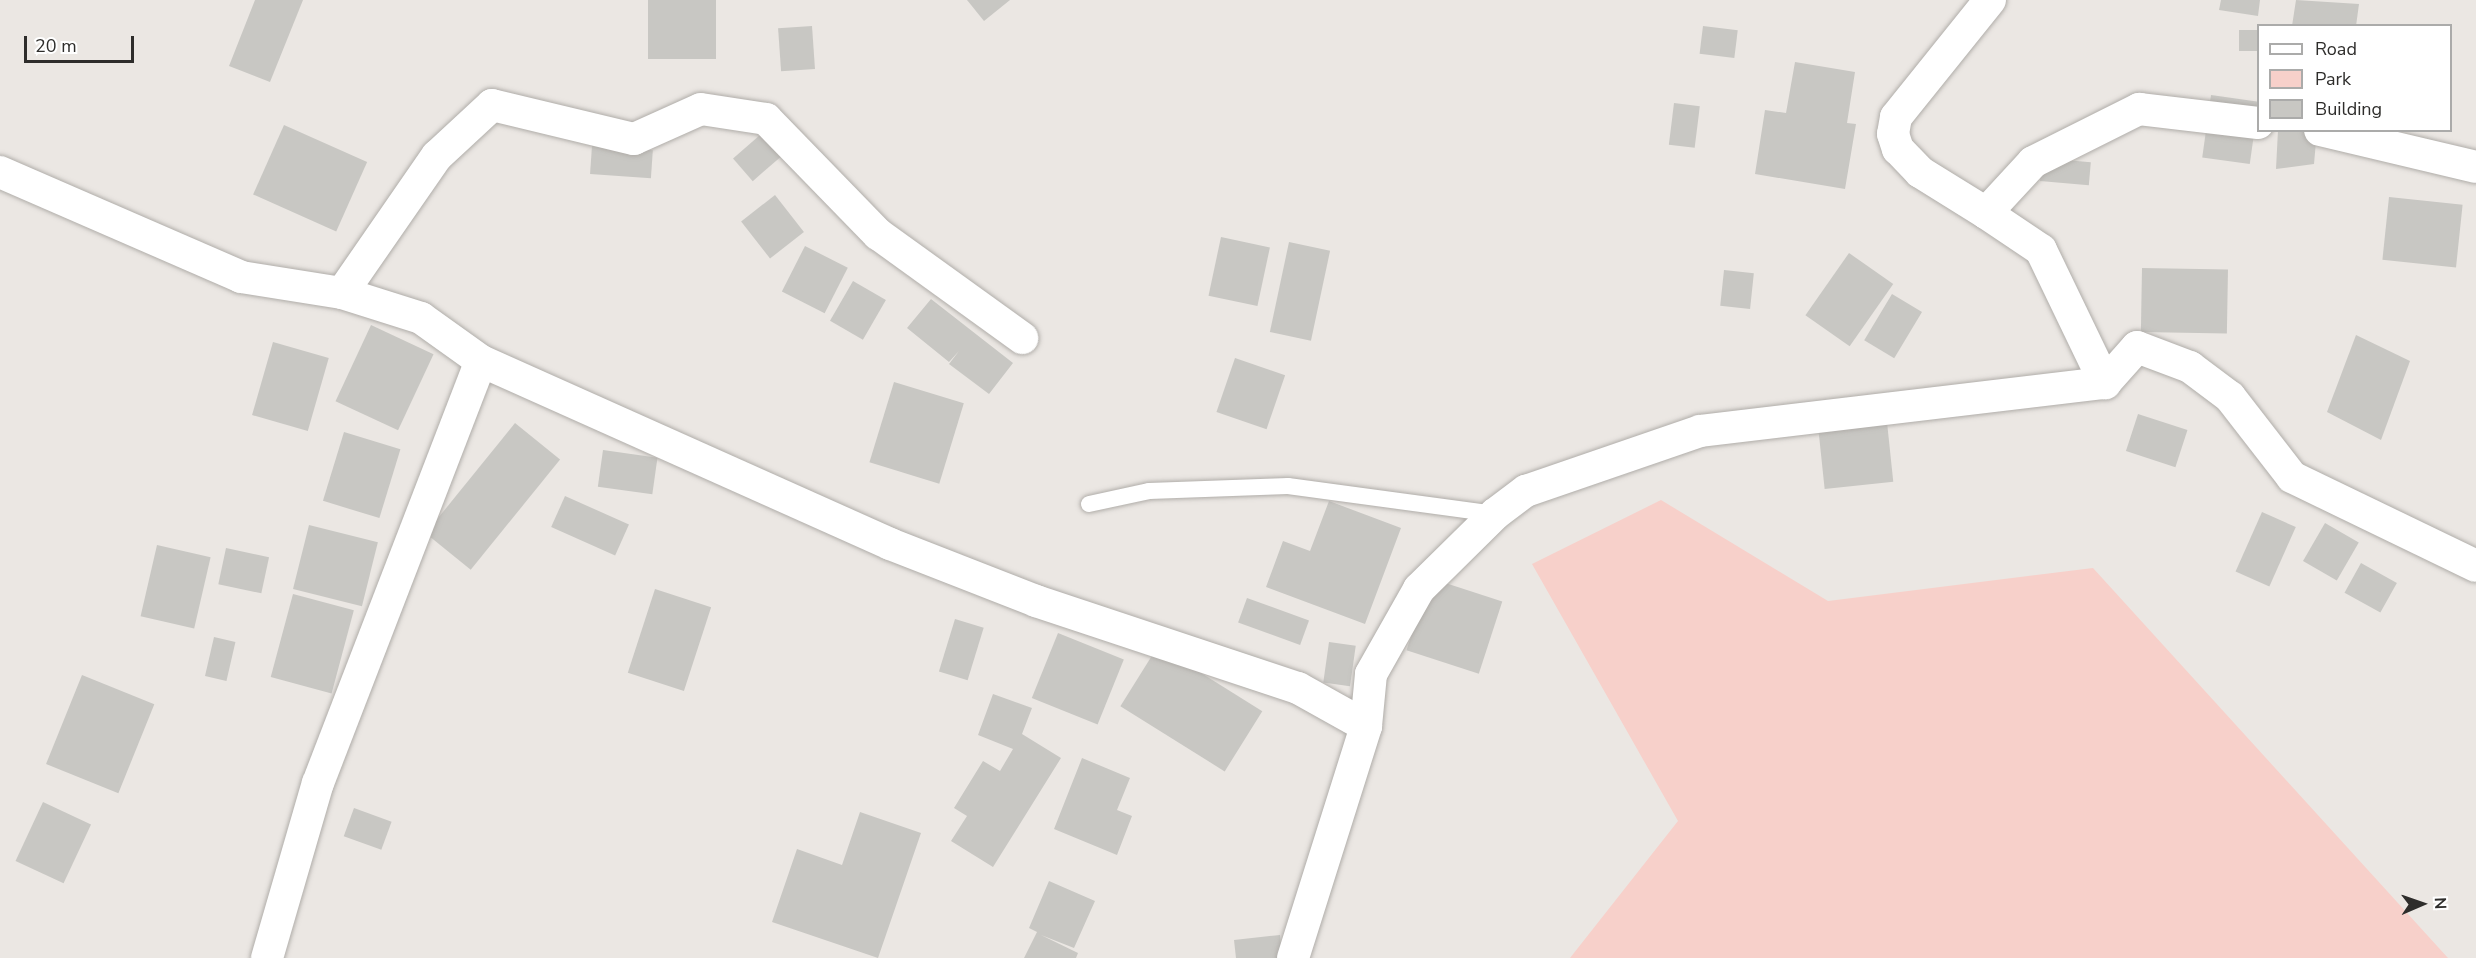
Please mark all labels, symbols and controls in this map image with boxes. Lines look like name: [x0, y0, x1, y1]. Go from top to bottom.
scale bar: [27, 24, 136, 62]
legend: [2257, 24, 2452, 132]
text: 20 m: [35, 34, 77, 58]
text: Road: [2315, 37, 2357, 61]
text: Park: [2315, 67, 2351, 91]
text: Building: [2315, 97, 2382, 121]
north arrow: [2392, 874, 2452, 934]
text: N: [2429, 897, 2451, 910]

